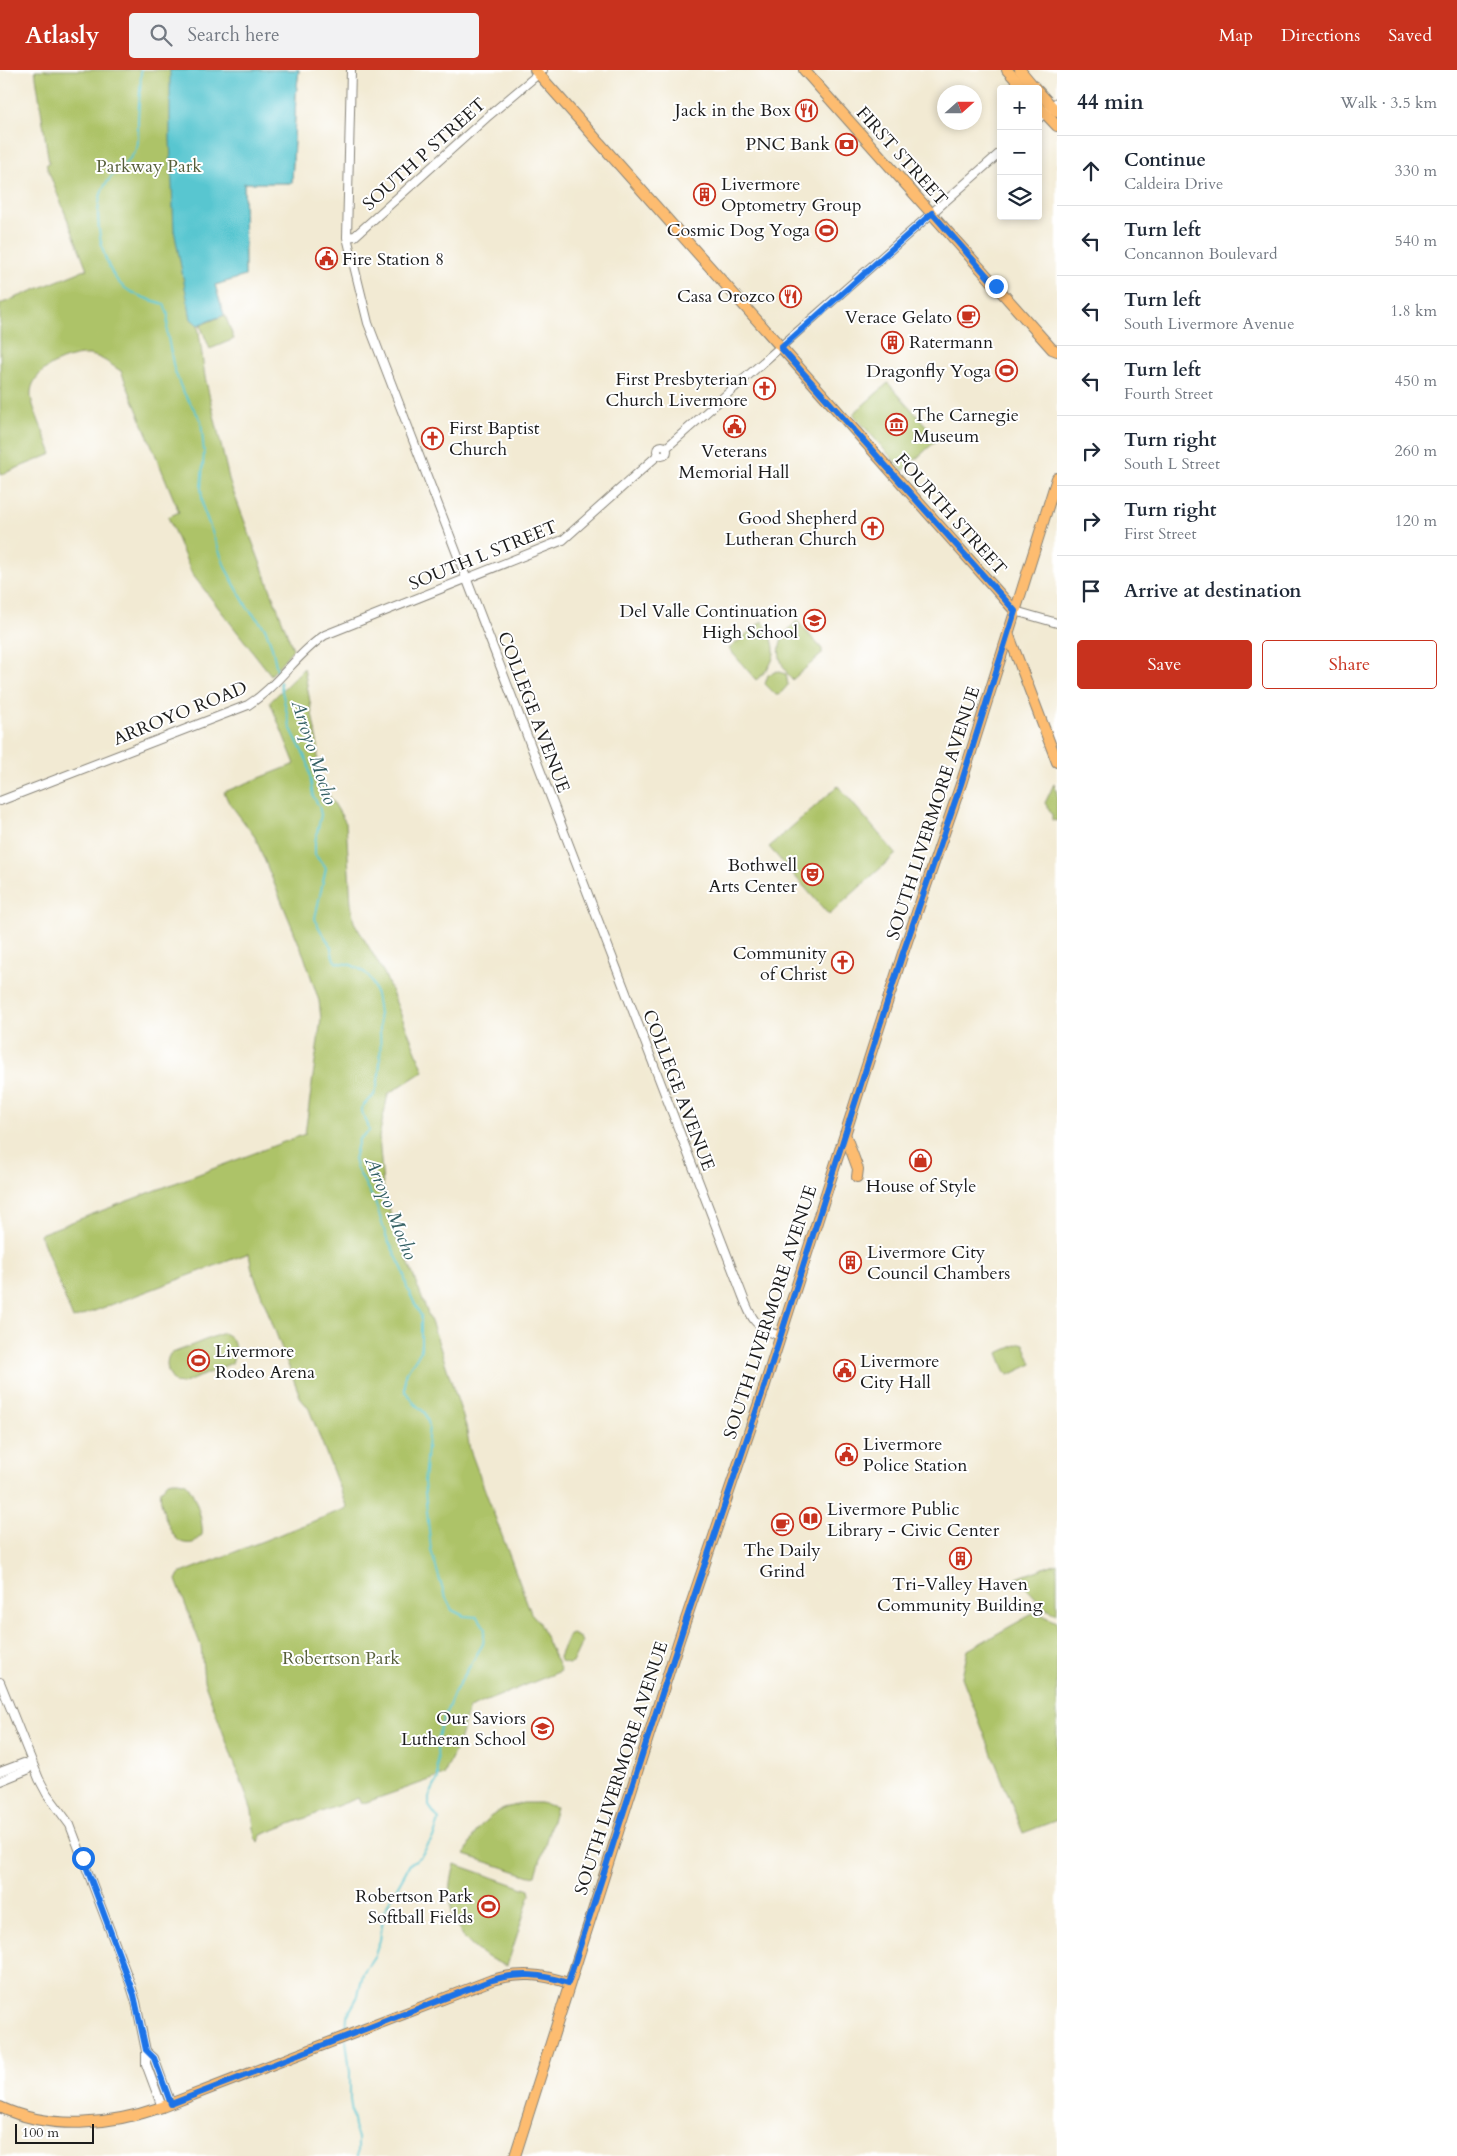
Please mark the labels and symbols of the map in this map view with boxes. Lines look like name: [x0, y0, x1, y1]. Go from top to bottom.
north arrow: [937, 85, 982, 130]
street label: SOUTH P STREET: [357, 92, 491, 217]
place label: Jack in the Box: [672, 98, 791, 123]
restaurant icon: Jack in the Box: [795, 98, 819, 122]
street label: FIRST STREET: [850, 101, 953, 212]
place label: PNC Bank: [746, 132, 830, 157]
bank icon: PNC Bank: [834, 132, 858, 156]
park label: Parkway Park: [96, 154, 202, 179]
place label: Livermore Optometry Group: [721, 172, 862, 218]
building icon: Livermore Optometry Group: [693, 182, 717, 206]
place label: Cosmic Dog Yoga: [667, 218, 810, 243]
sports icon: Cosmic Dog Yoga: [814, 218, 838, 242]
public building icon: Fire Station 8: [314, 247, 338, 271]
place label: Fire Station 8: [342, 247, 444, 272]
route end: [985, 275, 1008, 298]
place label: Casa Orozco: [677, 284, 775, 309]
restaurant icon: Casa Orozco: [779, 284, 803, 308]
place label: Verace Gelato: [845, 305, 952, 330]
cafe icon: Verace Gelato: [956, 305, 980, 329]
building icon: Ratermann: [881, 330, 905, 354]
place label: Ratermann: [909, 330, 994, 355]
place label: Dragonfly Yoga: [866, 359, 991, 384]
sports icon: Dragonfly Yoga: [995, 359, 1019, 383]
place label: First Presbyterian Church Livermore: [606, 367, 749, 413]
church icon: First Presbyterian Church Livermore: [752, 377, 776, 401]
place label: The Carnegie Museum: [913, 403, 1019, 449]
museum icon: The Carnegie Museum: [885, 413, 909, 437]
public building icon: Veterans Memorial Hall: [722, 414, 746, 438]
place label: First Baptist Church: [449, 416, 540, 462]
church icon: First Baptist Church: [421, 426, 445, 450]
place label: Veterans Memorial Hall: [679, 439, 790, 485]
street label: FOURTH STREET: [889, 448, 1012, 581]
place label: Good Shepherd Lutheran Church: [725, 506, 857, 552]
street label: SOUTH L STREET: [405, 514, 561, 597]
church icon: Good Shepherd Lutheran Church: [861, 516, 885, 540]
place label: Del Valle Continuation High School: [620, 599, 799, 645]
school or university icon: Del Valle Continuation High School: [802, 609, 826, 633]
street label: COLLEGE AVENUE: [491, 628, 576, 796]
street label: ARROYO ROAD: [109, 675, 251, 752]
street label: SOUTH LIVERMORE AVENUE: [881, 683, 986, 943]
water label: Arroyo Mocho: [285, 696, 343, 808]
place label: Bothwell Arts Center: [708, 853, 797, 899]
theatre icon: Bothwell Arts Center: [801, 863, 825, 887]
place label: Community of Christ: [733, 941, 827, 987]
church icon: Community of Christ: [831, 951, 855, 975]
street label: COLLEGE AVENUE: [636, 1006, 721, 1174]
shop icon: House of Style: [909, 1149, 933, 1173]
water label: Arroyo Mocho: [358, 1152, 424, 1264]
place label: House of Style: [866, 1174, 976, 1199]
street label: SOUTH LIVERMORE AVENUE: [718, 1182, 823, 1442]
place label: Livermore City Council Chambers: [867, 1240, 1010, 1286]
building icon: Livermore City Council Chambers: [839, 1250, 863, 1274]
place label: Livermore Rodeo Arena: [215, 1339, 315, 1385]
sports icon: Livermore Rodeo Arena: [187, 1349, 211, 1373]
place label: Livermore City Hall: [860, 1349, 940, 1395]
public building icon: Livermore City Hall: [832, 1359, 856, 1383]
place label: Livermore Police Station: [863, 1432, 968, 1478]
public building icon: Livermore Police Station: [835, 1442, 859, 1466]
place label: Livermore Public Library - Civic Center: [827, 1497, 1000, 1543]
library icon: Livermore Public Library - Civic Center: [799, 1507, 823, 1531]
cafe icon: The Daily Grind: [770, 1513, 794, 1537]
place label: The Daily Grind: [743, 1538, 821, 1584]
building icon: Tri-Valley Haven Community Building: [948, 1547, 972, 1571]
place label: Tri-Valley Haven Community Building: [877, 1572, 1044, 1618]
street label: SOUTH LIVERMORE AVENUE: [569, 1638, 674, 1898]
park label: Robertson Park: [282, 1646, 400, 1671]
place label: Our Saviors Lutheran School: [401, 1706, 526, 1752]
school or university icon: Our Saviors Lutheran School: [530, 1716, 554, 1740]
route start: [72, 1847, 95, 1870]
place label: Robertson Park Softball Fields: [355, 1884, 473, 1930]
sports icon: Robertson Park Softball Fields: [477, 1894, 501, 1918]
scale bar: [15, 2121, 94, 2144]

